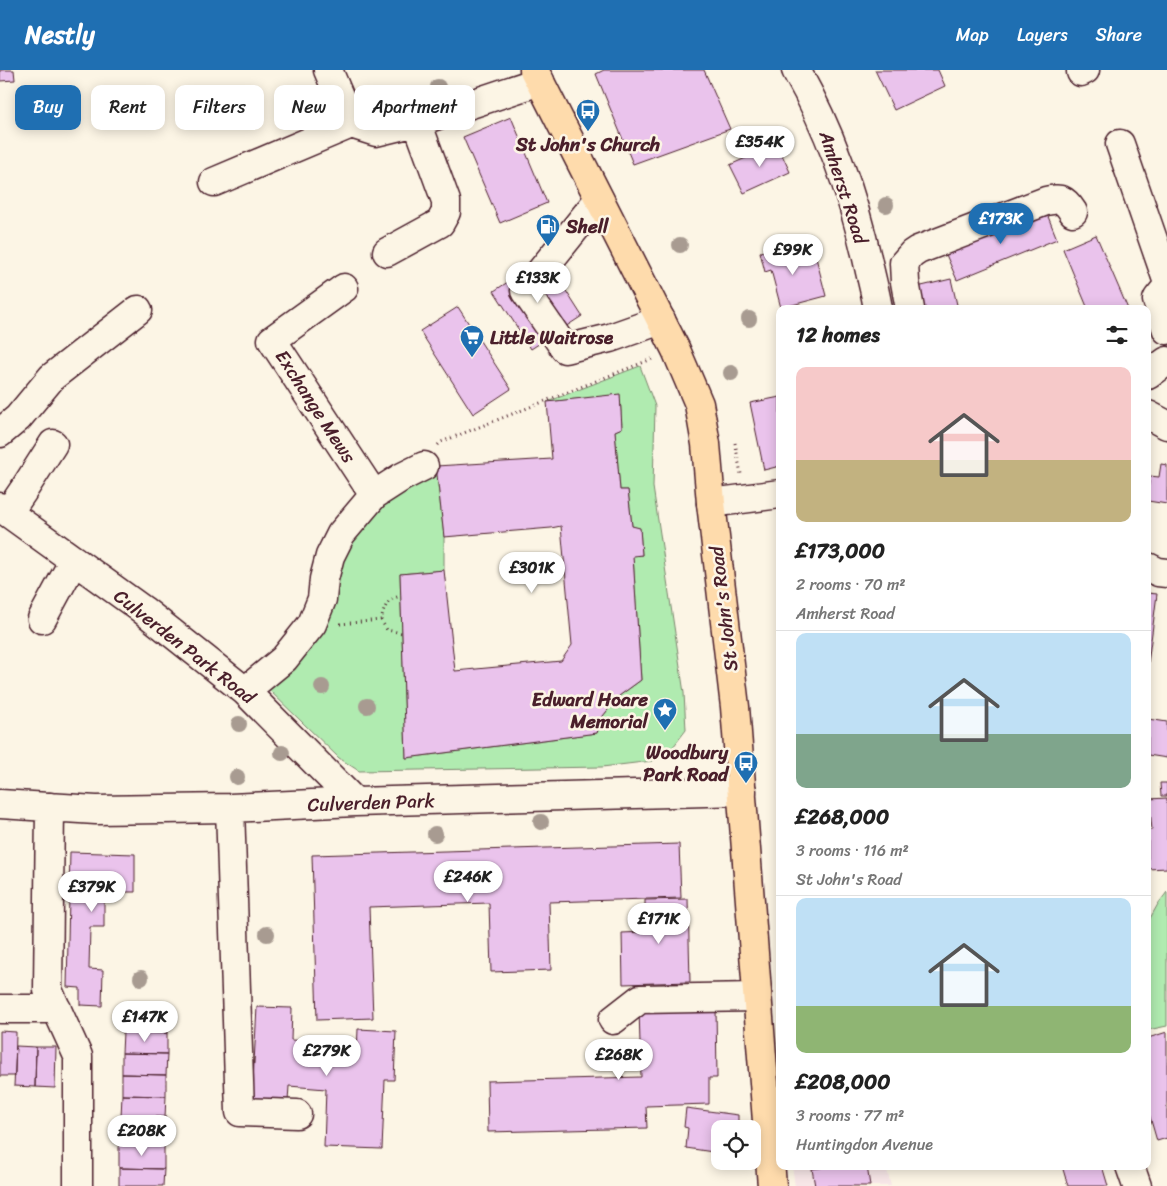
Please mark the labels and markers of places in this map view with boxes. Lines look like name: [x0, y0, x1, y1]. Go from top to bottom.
bus stop icon: St John's Church: [575, 98, 601, 132]
pin: £354K: [725, 126, 795, 168]
place label: St John's Church: [515, 128, 660, 161]
pin: £173K: [966, 202, 1036, 245]
place label: Shell: [565, 210, 609, 243]
fuel station icon: Shell: [535, 213, 561, 247]
pin: £99K: [763, 234, 823, 276]
pin: £133K: [503, 262, 573, 304]
place label: Little Waitrose: [490, 321, 614, 354]
supermarket icon: Little Waitrose: [459, 324, 485, 358]
pin: £301K: [497, 552, 567, 594]
place label: Edward Hoare Memorial: [532, 683, 649, 738]
place icon: Edward Hoare Memorial: [652, 697, 678, 731]
place label: Woodbury Park Road: [643, 736, 730, 791]
bus stop icon: Woodbury Park Road: [733, 750, 759, 784]
pin: £246K: [433, 860, 503, 903]
pin: £379K: [57, 870, 127, 913]
pin: £171K: [624, 902, 694, 945]
pin: £147K: [110, 1000, 180, 1043]
pin: £279K: [292, 1034, 362, 1077]
pin: £268K: [584, 1038, 654, 1081]
pin: £208K: [107, 1114, 177, 1157]

